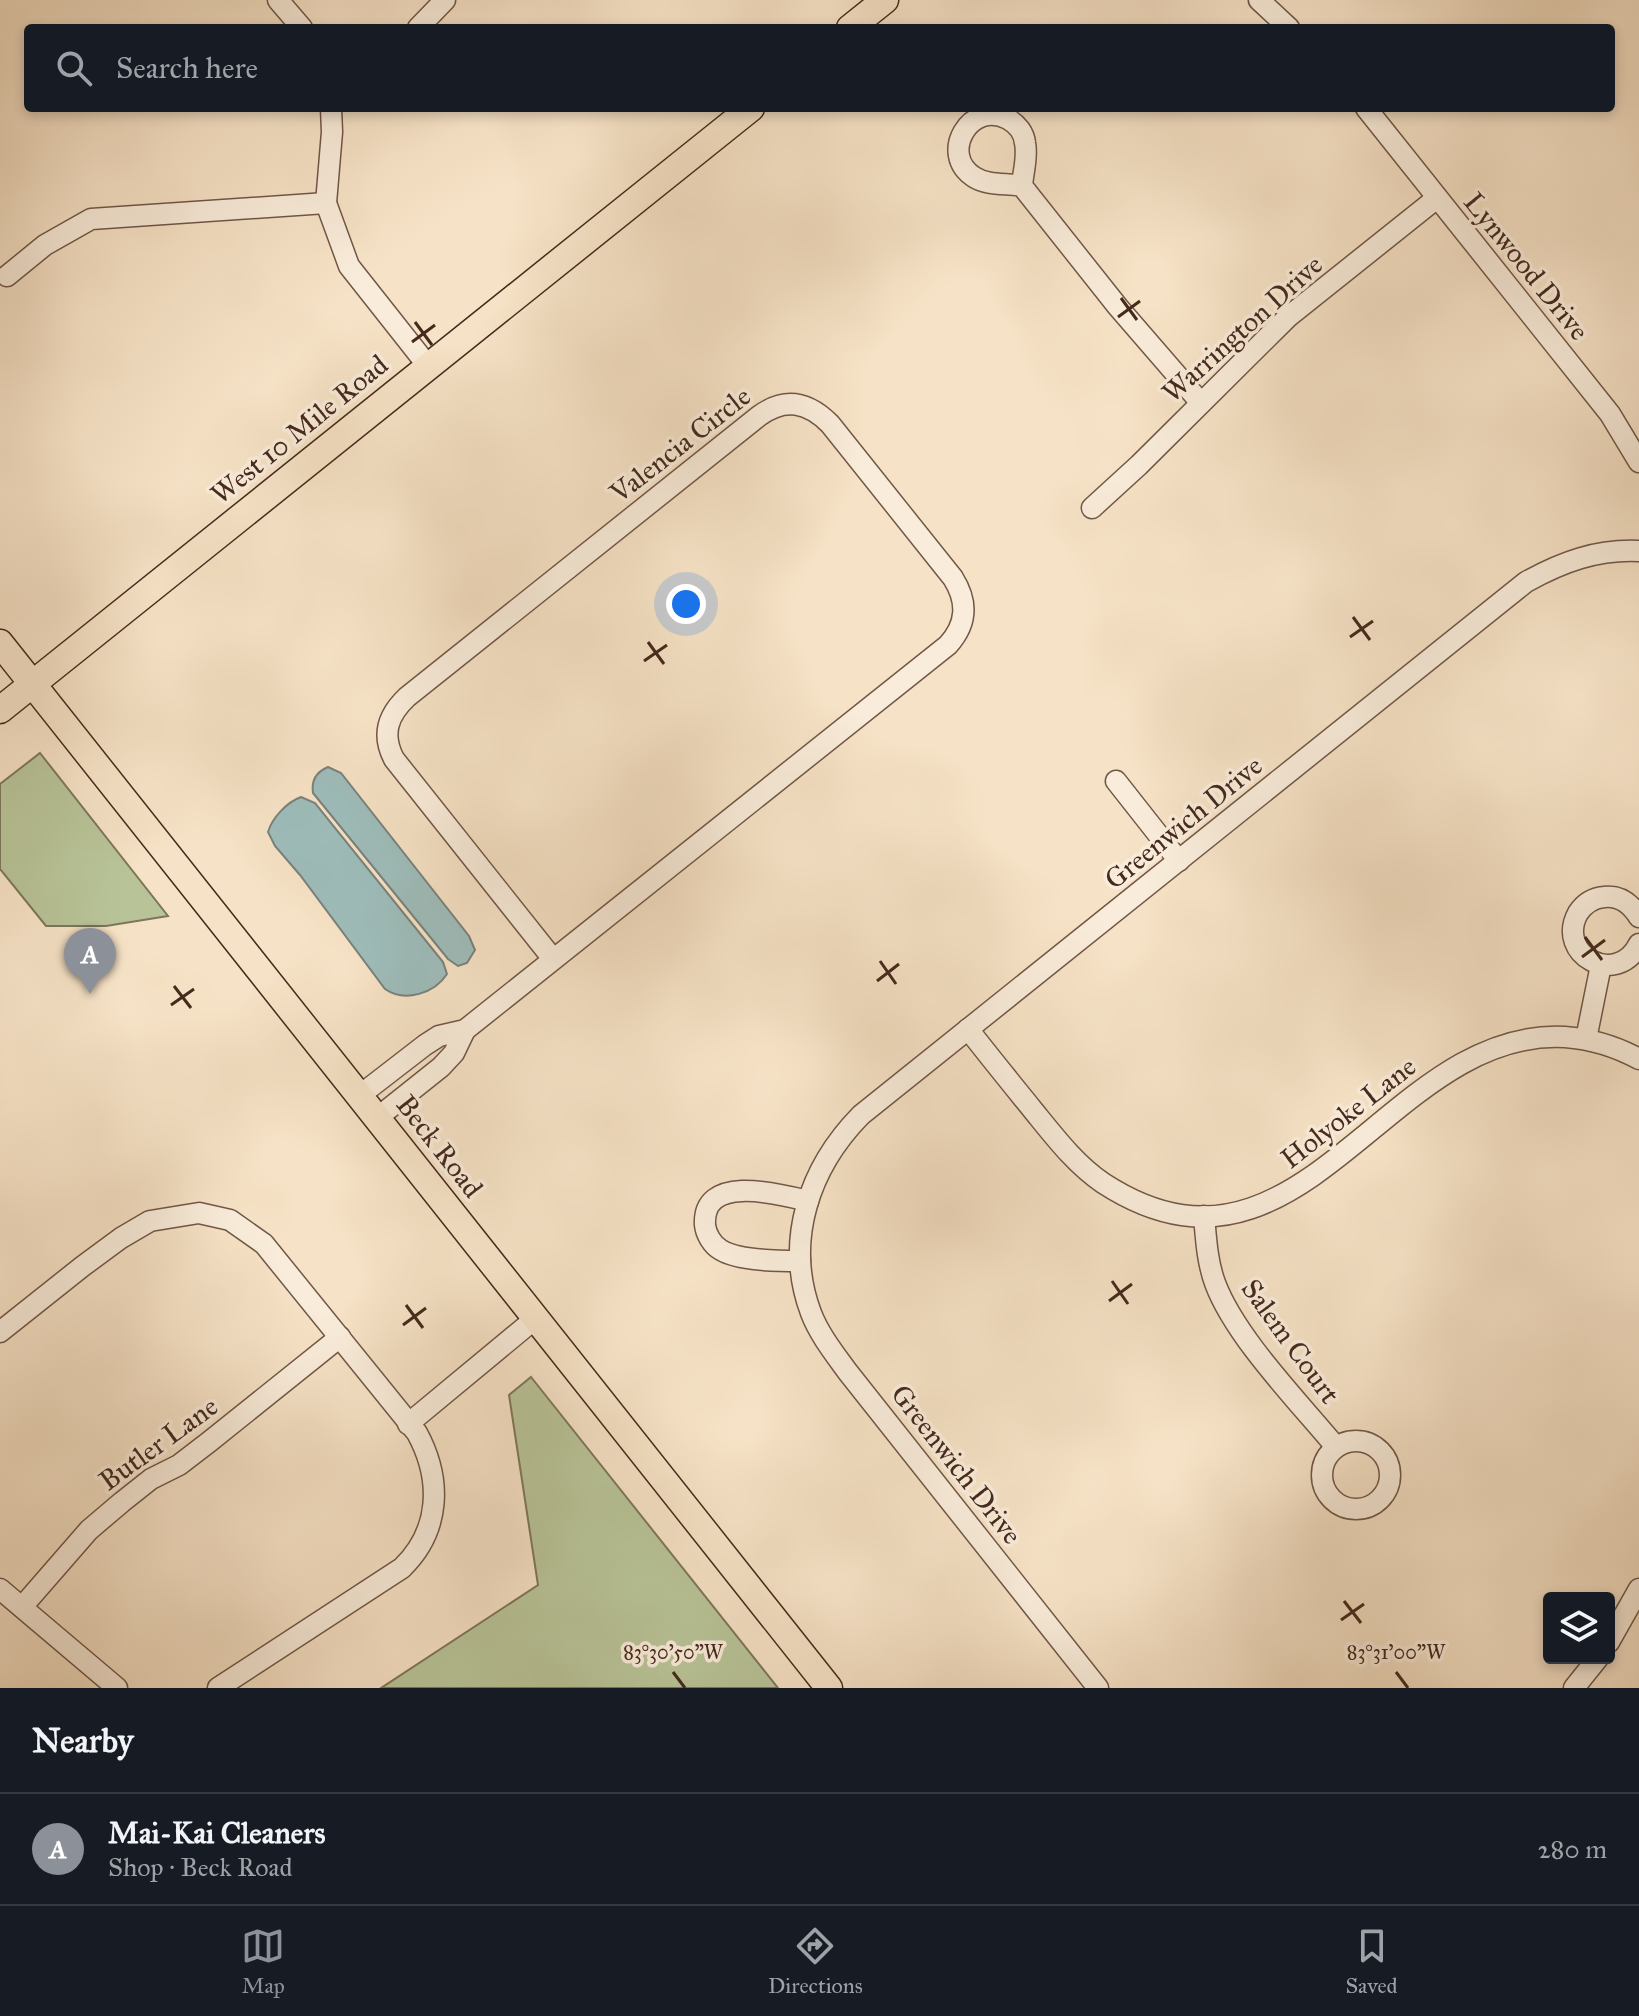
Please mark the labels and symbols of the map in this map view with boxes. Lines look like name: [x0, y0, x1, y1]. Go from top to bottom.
street label: Lynwood Drive: [1456, 185, 1597, 347]
street label: Warrington Drive: [1155, 247, 1330, 410]
street label: West 10 Mile Road: [204, 347, 395, 512]
street label: Valencia Circle: [602, 379, 758, 511]
your location: [666, 584, 706, 624]
street label: Greenwich Drive: [1097, 748, 1269, 897]
pin: A: [64, 928, 116, 994]
street label: Holyoke Lane: [1274, 1049, 1423, 1176]
street label: Beck Road: [389, 1088, 491, 1205]
street label: Salem Court: [1234, 1272, 1348, 1410]
street label: Greenwich Drive: [883, 1377, 1030, 1551]
street label: Butler Lane: [92, 1389, 225, 1498]
text: 83°30'50"W: [623, 1640, 724, 1664]
text: 83°31'00"W: [1347, 1640, 1446, 1664]

